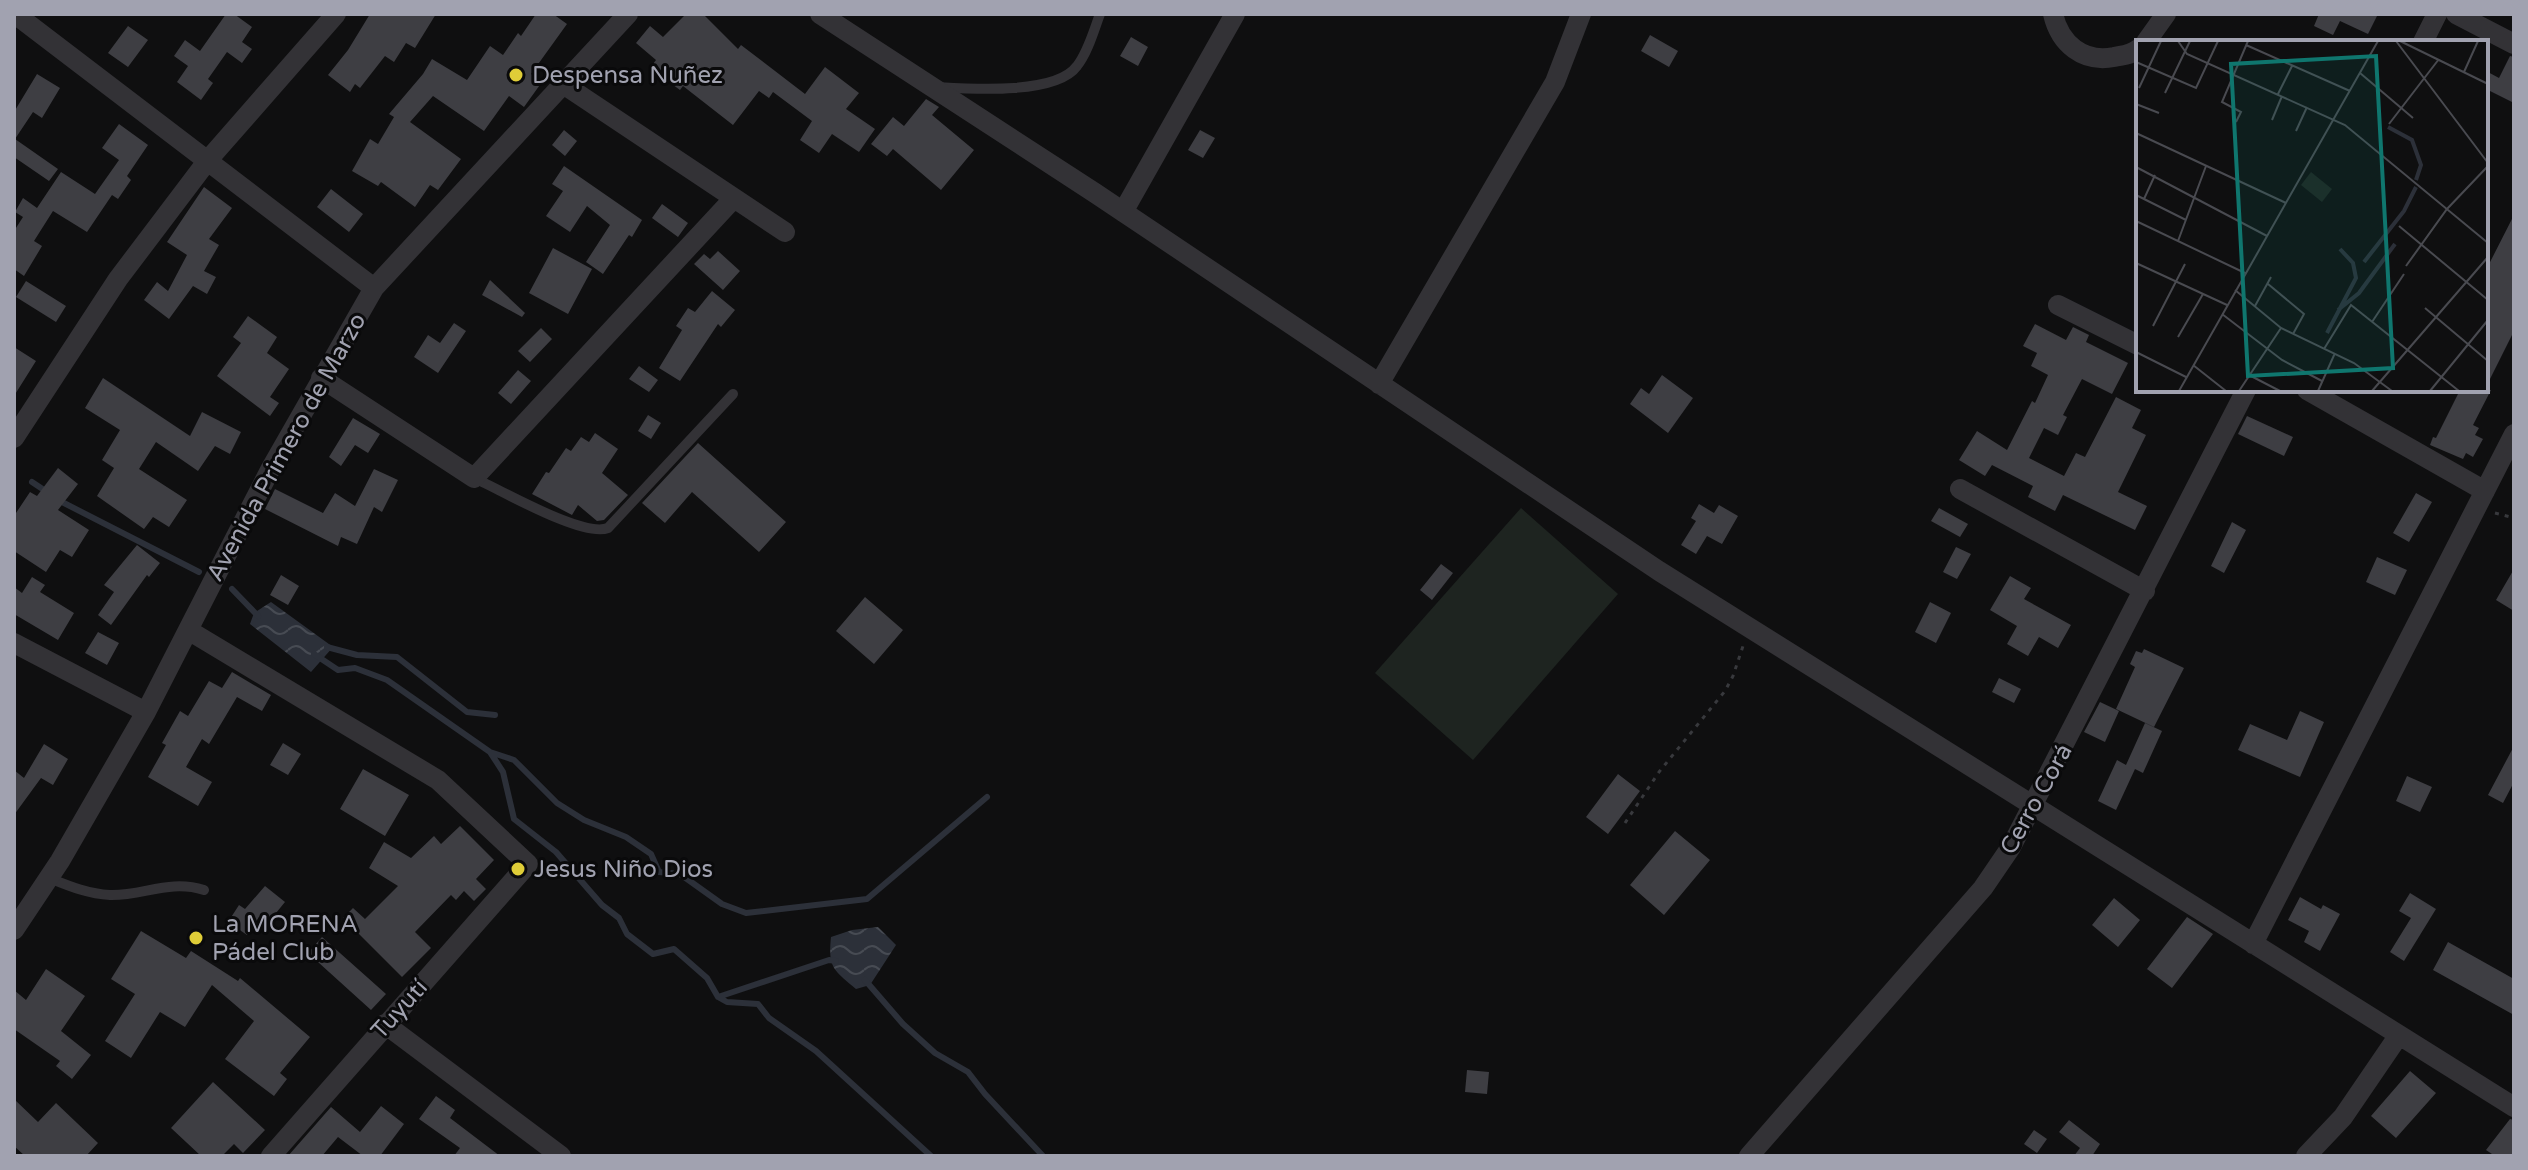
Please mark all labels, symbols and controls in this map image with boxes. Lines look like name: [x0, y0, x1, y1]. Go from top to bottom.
inset map: [2136, 40, 2488, 392]
place label: Despensa Nuñez: [532, 61, 723, 90]
marker: Despensa Nuñez: [507, 66, 525, 84]
street label: Avenida Primero de Marzo: [200, 308, 372, 587]
street label: Cerro Corá: [1994, 739, 2079, 860]
place label: Jesus Niño Dios: [534, 855, 713, 884]
marker: Jesus Niño Dios: [509, 860, 527, 878]
place label: La MORENA Pádel Club: [212, 910, 358, 967]
marker: La MORENA Pádel Club: [187, 929, 205, 947]
street label: Tuyutí: [365, 973, 434, 1045]

